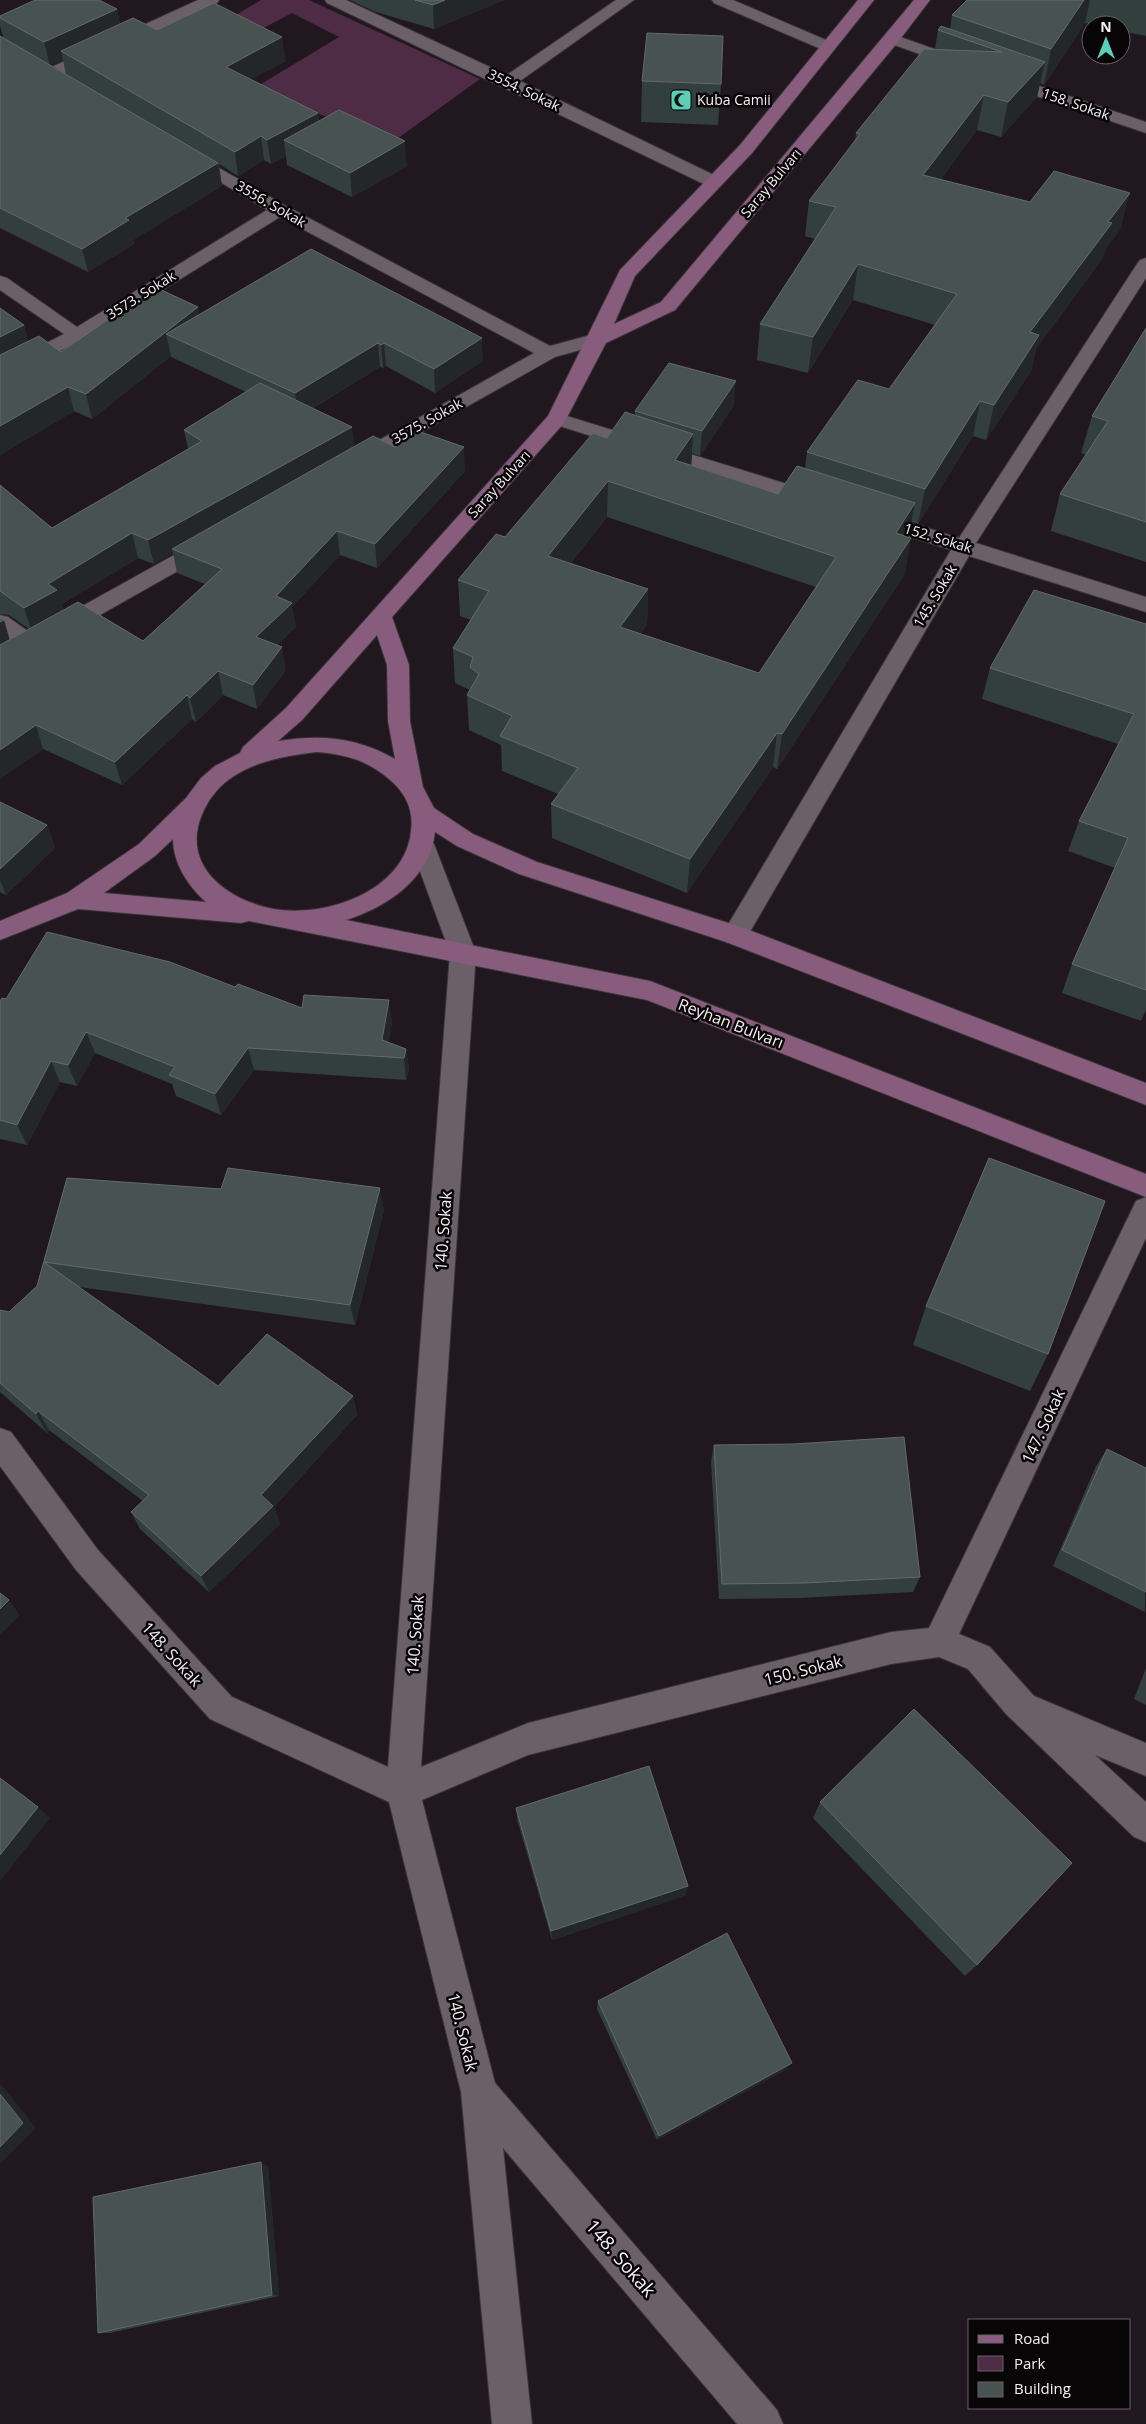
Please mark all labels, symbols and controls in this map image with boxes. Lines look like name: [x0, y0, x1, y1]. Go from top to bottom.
north arrow: [1081, 15, 1131, 65]
text: N: [1100, 17, 1112, 36]
street label: 3554. Sokak: [485, 64, 564, 115]
street label: 158. Sokak: [1040, 83, 1113, 124]
mosque icon: Kuba Camii: [669, 88, 693, 112]
place label: Kuba Camii: [697, 90, 771, 109]
street label: Saray Bulvarı: [736, 144, 805, 221]
street label: 3556. Sokak: [233, 176, 310, 232]
street label: 3573. Sokak: [103, 266, 179, 323]
street label: 3575. Sokak: [388, 393, 466, 448]
street label: Saray Bulvarı: [463, 446, 534, 522]
street label: 152. Sokak: [902, 518, 975, 557]
street label: 145. Sokak: [908, 560, 961, 631]
street label: Reyhan Bulvarı: [675, 993, 787, 1053]
street label: 140. Sokak: [429, 1190, 457, 1272]
street label: 147. Sokak: [1016, 1385, 1070, 1467]
street label: 140. Sokak: [401, 1594, 429, 1676]
street label: 148. Sokak: [137, 1617, 207, 1691]
street label: 150. Sokak: [762, 1650, 845, 1690]
street label: 140. Sokak: [443, 1991, 483, 2074]
street label: 148. Sokak: [580, 2214, 662, 2302]
legend: [968, 2319, 1131, 2409]
text: Road: [1014, 2328, 1050, 2348]
text: Park: [1014, 2353, 1045, 2373]
text: Building: [1014, 2378, 1071, 2398]

